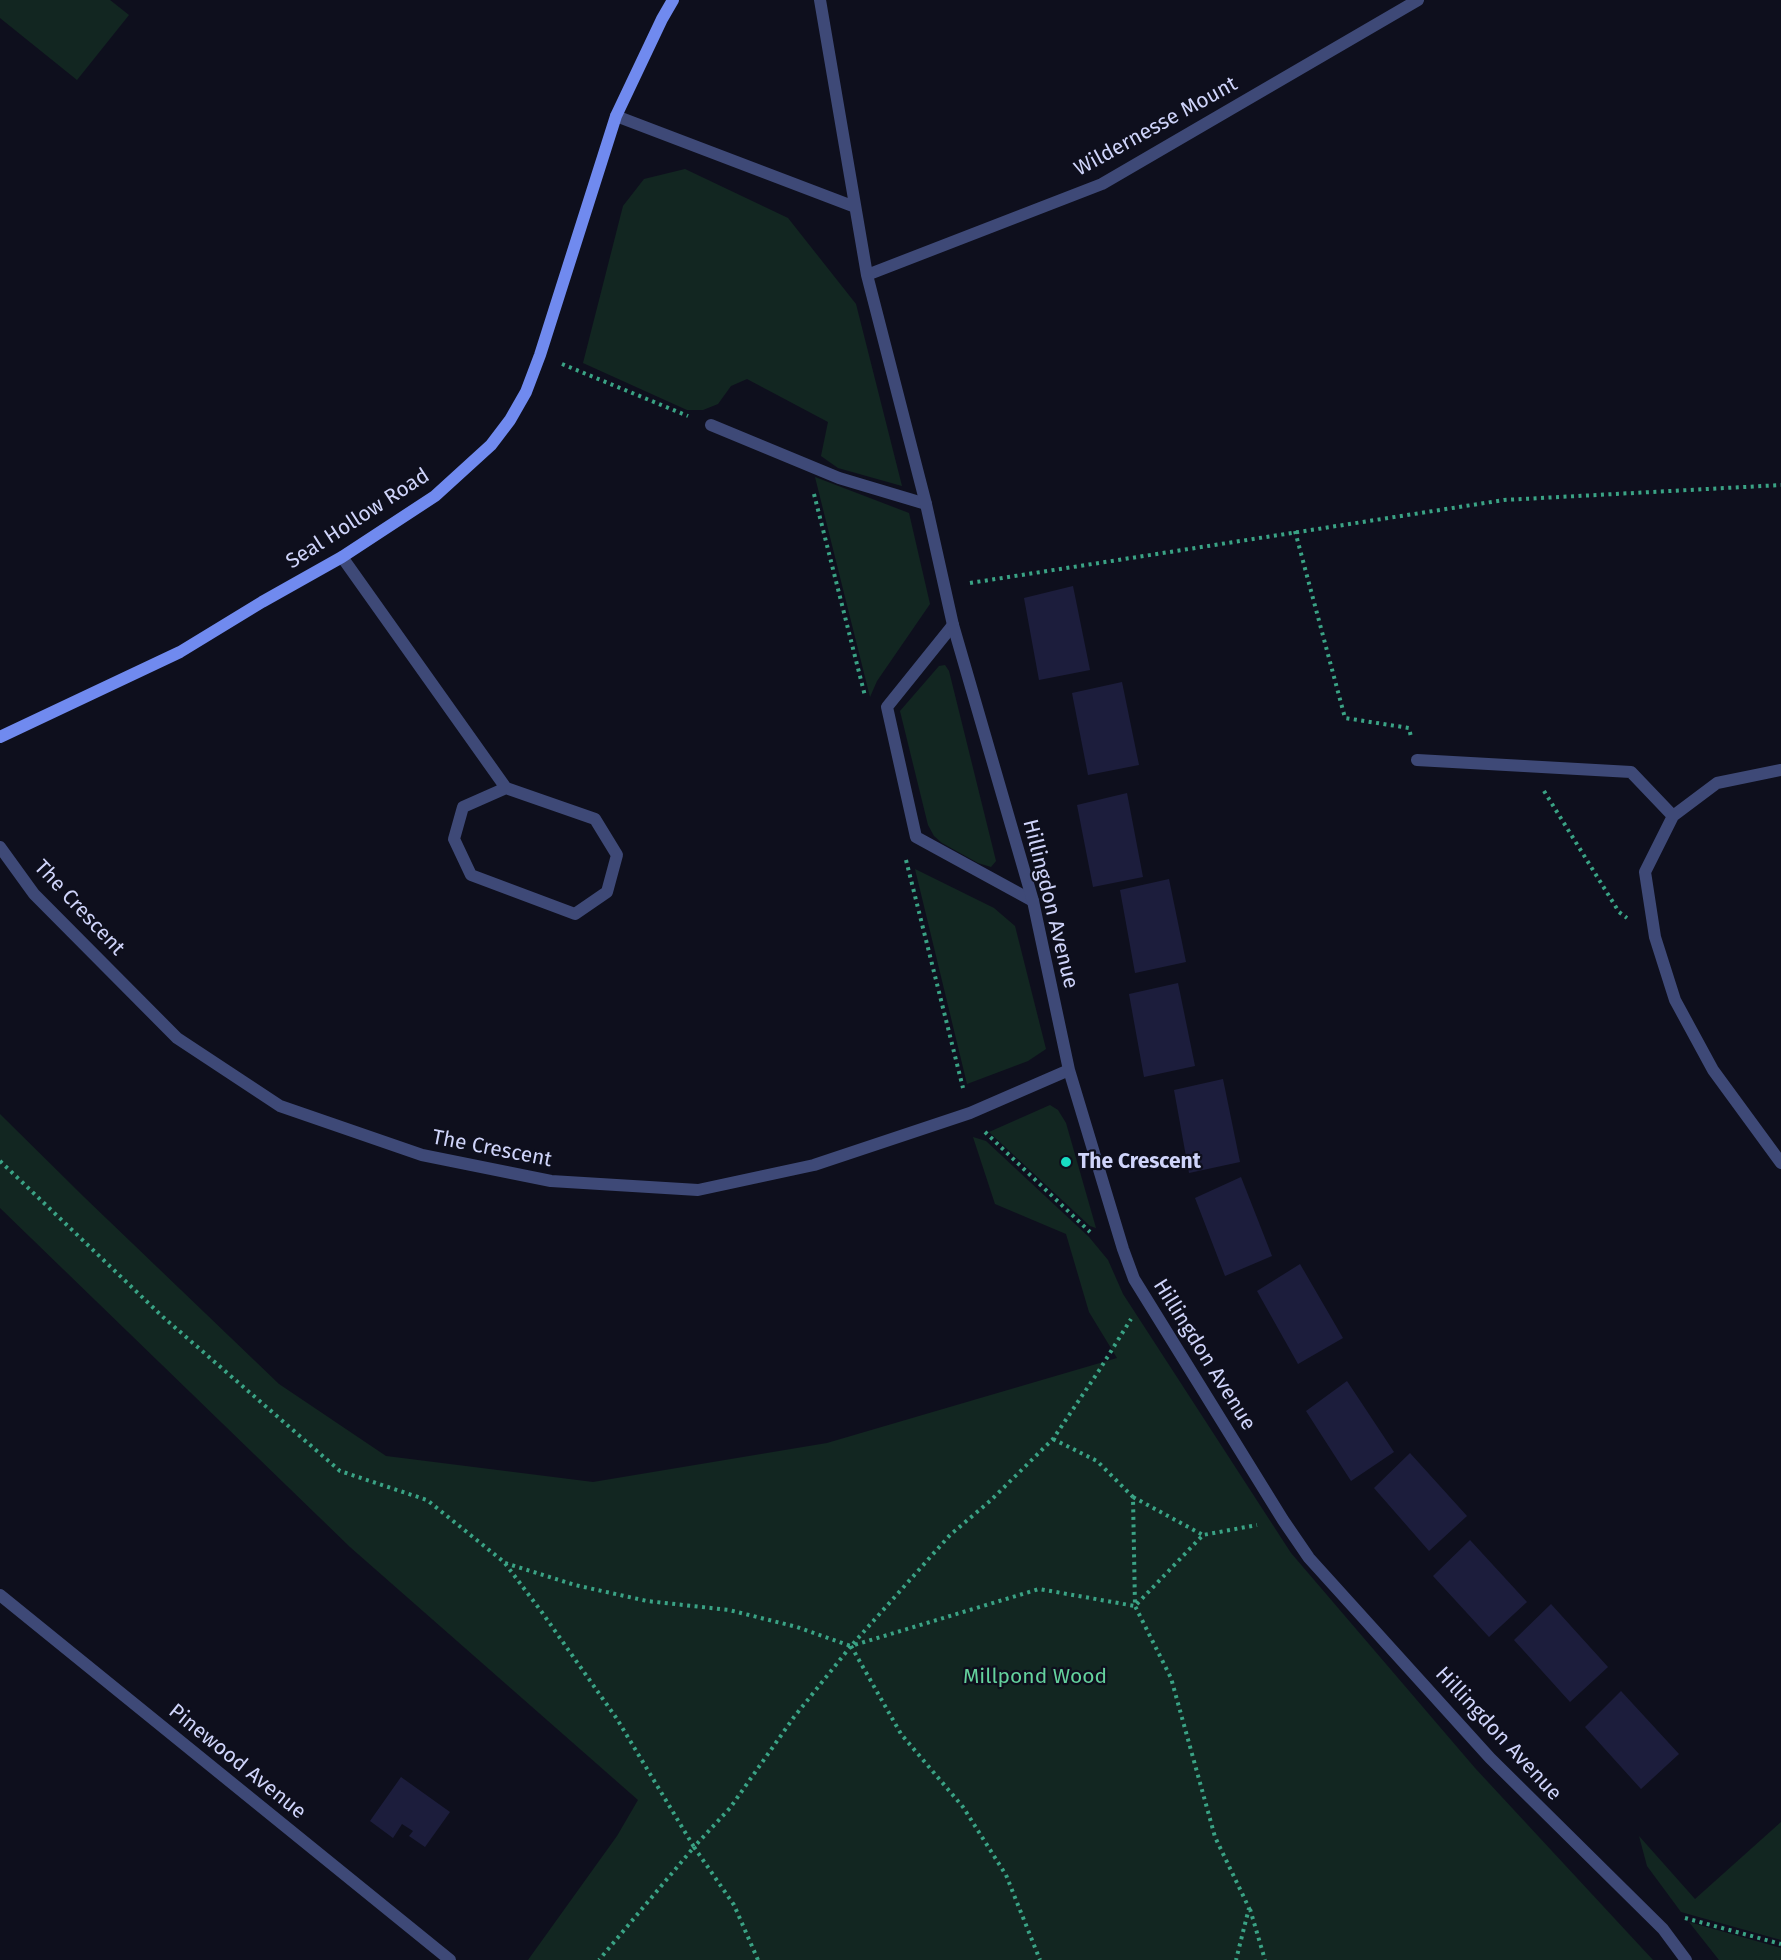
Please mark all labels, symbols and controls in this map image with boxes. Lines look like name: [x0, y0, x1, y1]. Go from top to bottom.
street label: Wildernesse Mount: [1070, 72, 1242, 182]
street label: Seal Hollow Road: [282, 463, 434, 575]
street label: Hillingdon Avenue: [1017, 817, 1083, 991]
street label: The Crescent: [28, 855, 130, 961]
street label: The Crescent: [430, 1125, 554, 1173]
place label: The Crescent: [1078, 1149, 1201, 1175]
marker: The Crescent: [1059, 1155, 1073, 1169]
street label: Hillingdon Avenue: [1147, 1275, 1261, 1435]
street label: Hillingdon Avenue: [1430, 1662, 1566, 1806]
park label: Millpond Wood: [963, 1664, 1107, 1690]
street label: Pinewood Avenue: [163, 1699, 311, 1825]

